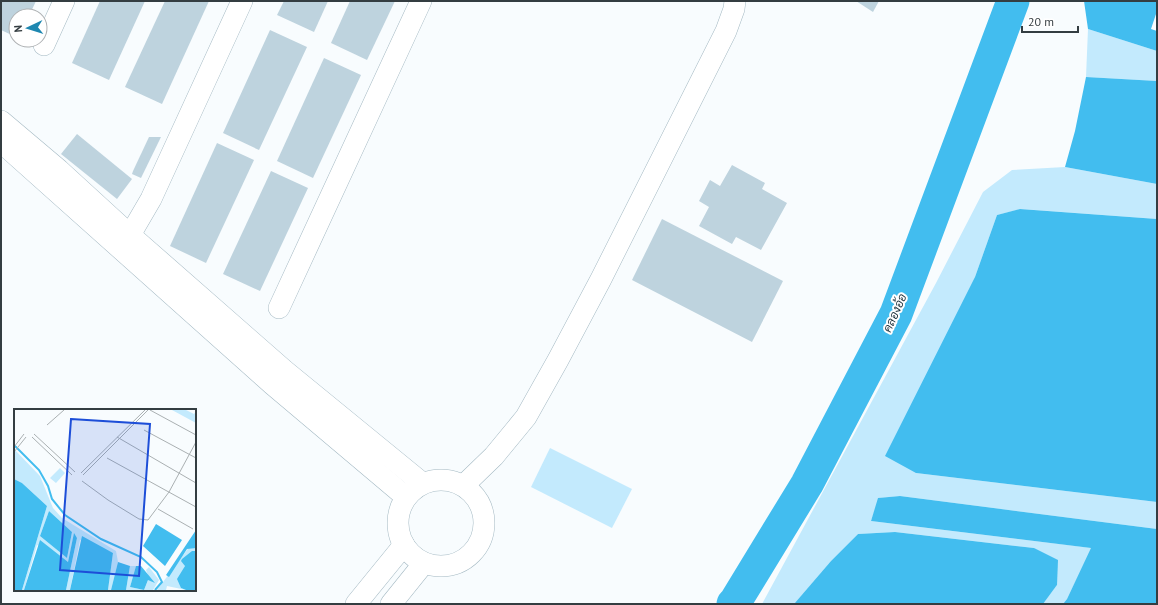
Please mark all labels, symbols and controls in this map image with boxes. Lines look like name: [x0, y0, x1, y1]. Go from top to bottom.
north arrow: [8, 8, 48, 48]
scale bar: [1022, 8, 1078, 34]
text: 20 m: [1028, 14, 1054, 29]
text: N: [11, 25, 25, 33]
water label: คลองอ้อ: [879, 291, 910, 334]
inset map: [14, 409, 196, 591]

